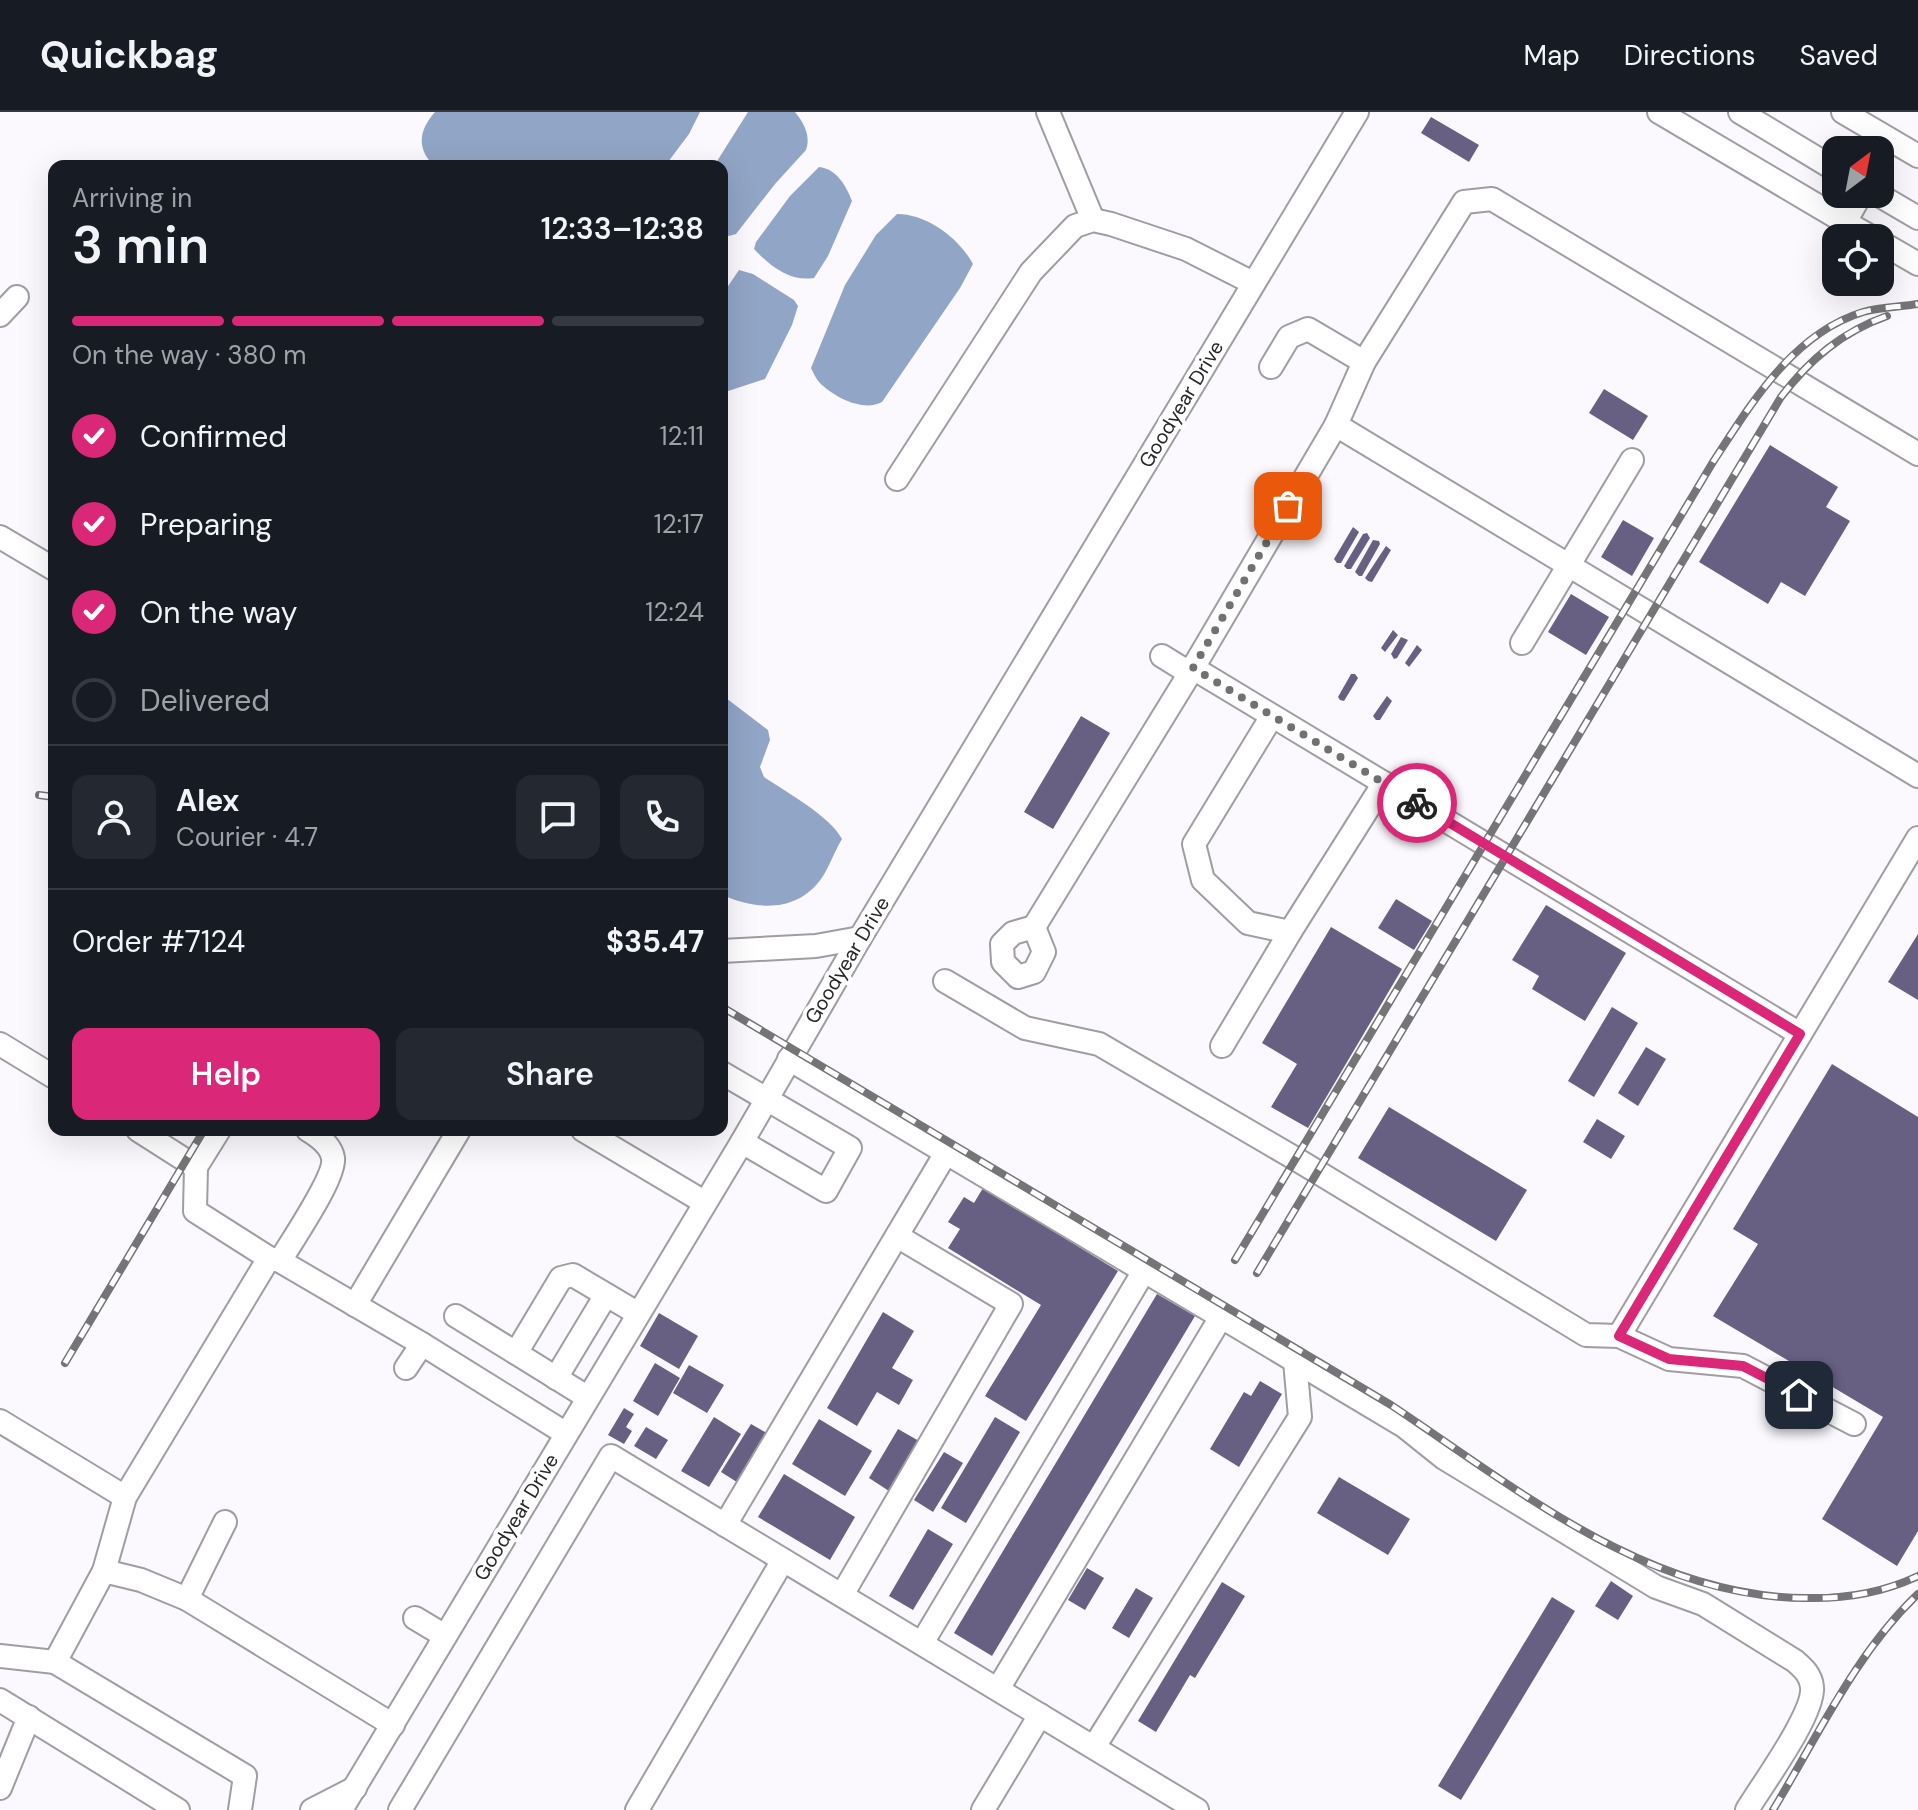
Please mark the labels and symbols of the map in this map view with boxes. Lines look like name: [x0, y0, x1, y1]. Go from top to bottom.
north arrow: [1822, 136, 1894, 208]
street label: Goodyear Drive: [1133, 336, 1229, 472]
pin: [1254, 472, 1322, 540]
courier: [1377, 763, 1457, 843]
street label: Goodyear Drive: [799, 892, 895, 1028]
pin: [1765, 1361, 1833, 1429]
street label: Goodyear Drive: [468, 1449, 564, 1585]

